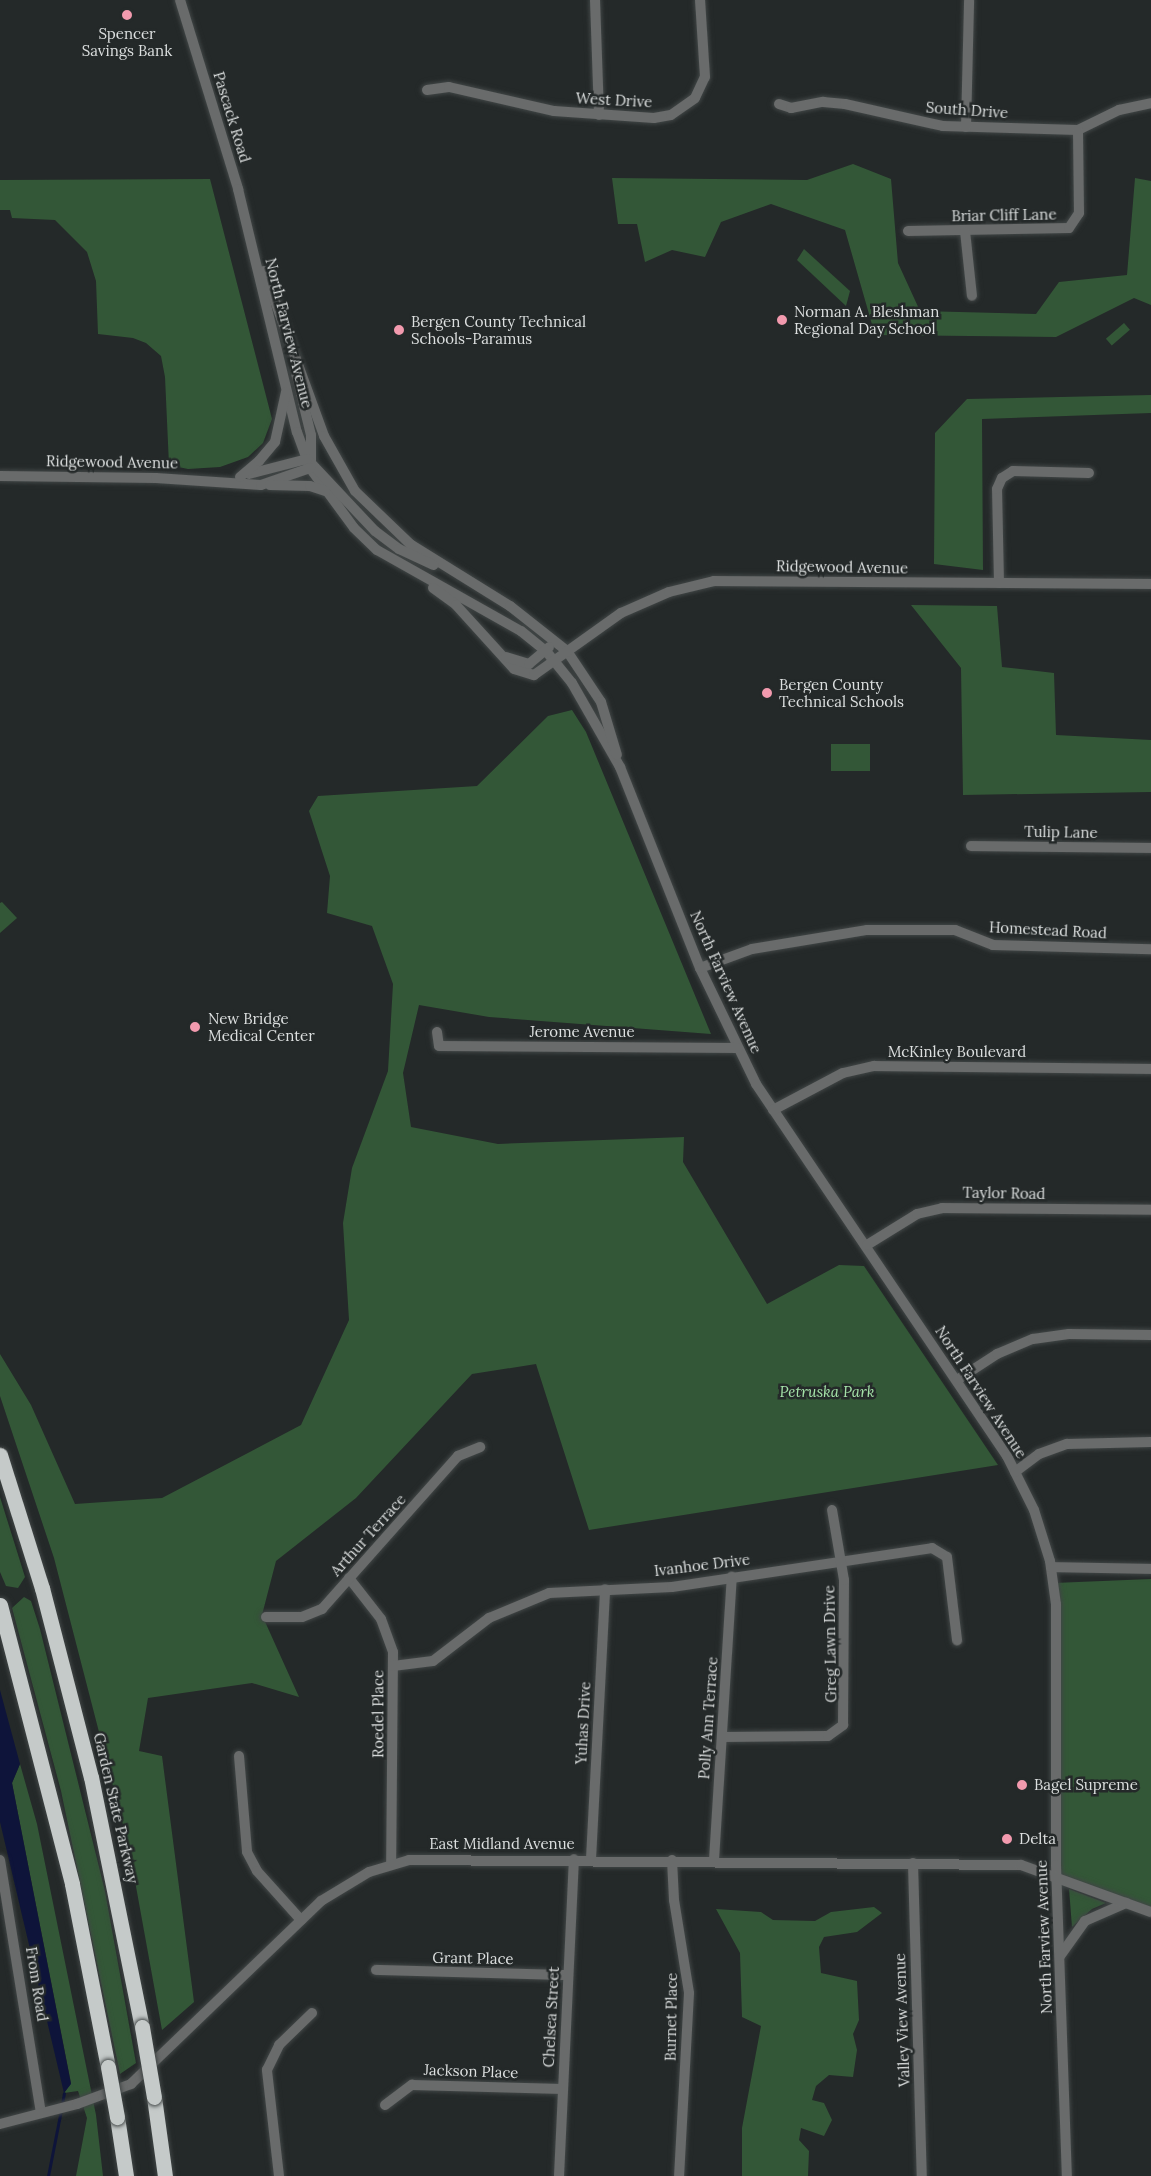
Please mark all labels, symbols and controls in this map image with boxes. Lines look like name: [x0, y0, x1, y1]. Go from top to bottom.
marker: Spencer Savings Bank: [120, 8, 134, 22]
place label: Spencer Savings Bank: [82, 24, 172, 59]
street label: Pascack Road: [210, 69, 254, 165]
street label: West Drive: [575, 89, 653, 111]
street label: South Drive: [925, 98, 1009, 122]
street label: Briar Cliff Lane: [951, 205, 1057, 225]
street label: North Farview Avenue: [262, 256, 316, 410]
place label: Norman A. Bleshman Regional Day School: [794, 302, 939, 337]
place label: Bergen County Technical Schools-Paramus: [411, 312, 586, 347]
marker: Norman A. Bleshman Regional Day School: [775, 313, 789, 327]
marker: Bergen County Technical Schools-Paramus: [392, 323, 406, 337]
street label: Ridgewood Avenue: [46, 452, 178, 472]
street label: Ridgewood Avenue: [776, 557, 908, 577]
place label: Bergen County Technical Schools: [779, 675, 904, 710]
marker: Bergen County Technical Schools: [760, 686, 774, 700]
street label: Tulip Lane: [1024, 822, 1098, 842]
street label: North Farview Avenue: [686, 908, 766, 1056]
street label: Homestead Road: [989, 918, 1107, 942]
place label: New Bridge Medical Center: [208, 1009, 315, 1044]
marker: New Bridge Medical Center: [186, 1018, 204, 1036]
street label: Jerome Avenue: [529, 1023, 635, 1041]
street label: McKinley Boulevard: [888, 1043, 1026, 1061]
street label: Taylor Road: [962, 1183, 1046, 1203]
street label: North Farview Avenue: [931, 1322, 1031, 1462]
park label: Petruska Park: [780, 1383, 874, 1401]
street label: Arthur Terrace: [327, 1490, 409, 1580]
street label: Ivanhoe Drive: [653, 1550, 751, 1580]
street label: Greg Lawn Drive: [820, 1585, 840, 1703]
street label: Polly Ann Terrace: [695, 1656, 721, 1780]
street label: Roedel Place: [369, 1670, 387, 1758]
street label: Yuhas Drive: [572, 1681, 594, 1765]
street label: Garden State Parkway: [90, 1731, 142, 1885]
place label: Bagel Supreme: [1034, 1776, 1138, 1794]
marker: Bagel Supreme: [1015, 1778, 1029, 1792]
place label: Delta: [1019, 1830, 1056, 1848]
marker: Delta: [1000, 1832, 1014, 1846]
street label: East Midland Avenue: [429, 1835, 575, 1853]
street label: North Farview Avenue: [1032, 1860, 1056, 2014]
street label: From Road: [22, 1945, 52, 2023]
street label: Grant Place: [432, 1948, 514, 1968]
street label: Valley View Avenue: [891, 1953, 913, 2087]
street label: Chelsea Street: [539, 1966, 563, 2068]
street label: Burnet Place: [661, 1973, 681, 2061]
street label: Jackson Place: [423, 2060, 519, 2082]

